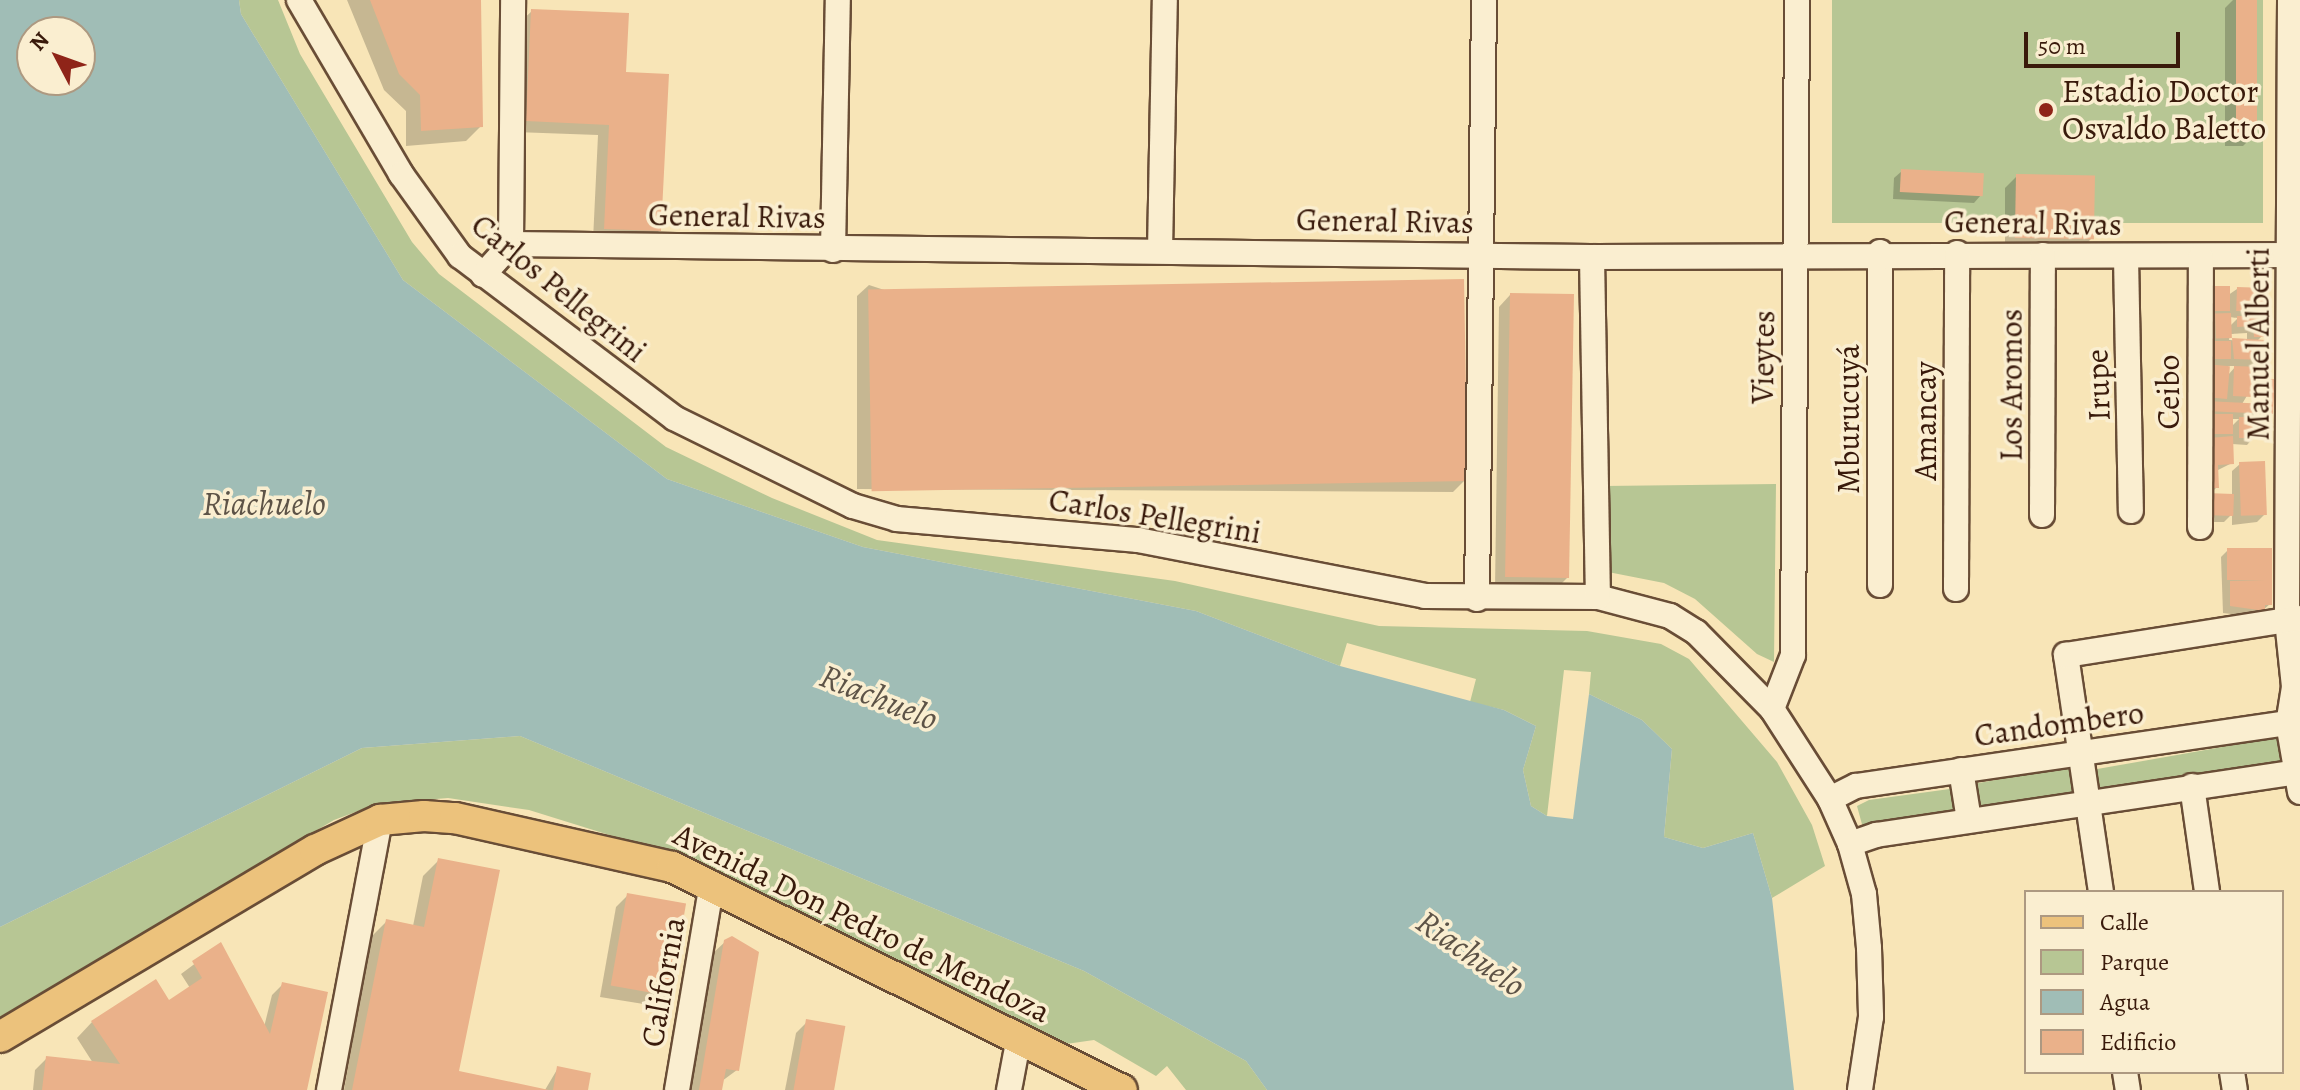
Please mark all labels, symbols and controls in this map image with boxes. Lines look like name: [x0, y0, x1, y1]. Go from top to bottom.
north arrow: [16, 16, 96, 96]
scale bar: [2028, 16, 2184, 66]
text: N: [23, 26, 56, 57]
text: 50 m: [2038, 30, 2086, 62]
place label: Estadio Doctor Osvaldo Baletto: [2062, 73, 2266, 148]
marker: Estadio Doctor Osvaldo Baletto: [2037, 101, 2055, 119]
street label: General Rivas: [648, 195, 826, 237]
street label: General Rivas: [1296, 200, 1474, 242]
street label: General Rivas: [1944, 202, 2122, 244]
street label: Carlos Pellegrini: [464, 206, 654, 370]
street label: Manuel Alberti: [2239, 247, 2277, 441]
street label: Los Aromos: [1992, 309, 2030, 461]
street label: Vieytes: [1743, 310, 1783, 404]
street label: Mburucuyá: [1829, 344, 1867, 494]
street label: Irupe: [2078, 348, 2118, 422]
street label: Ceibo: [2149, 355, 2187, 429]
street label: Amancay: [1906, 362, 1944, 480]
street label: Carlos Pellegrini: [1046, 480, 1264, 552]
water label: Riachuelo: [202, 484, 326, 524]
water label: Riachuelo: [814, 655, 944, 739]
street label: Candombero: [1972, 693, 2146, 755]
street label: Avenida Don Pedro de Mendoza: [667, 815, 1057, 1031]
legend: [2024, 890, 2284, 1074]
water label: Riachuelo: [1409, 901, 1533, 1005]
text: Calle: [2100, 906, 2149, 938]
street label: California: [633, 914, 693, 1050]
text: Parque: [2100, 946, 2169, 978]
text: Agua: [2100, 986, 2150, 1018]
text: Edificio: [2100, 1026, 2176, 1058]

